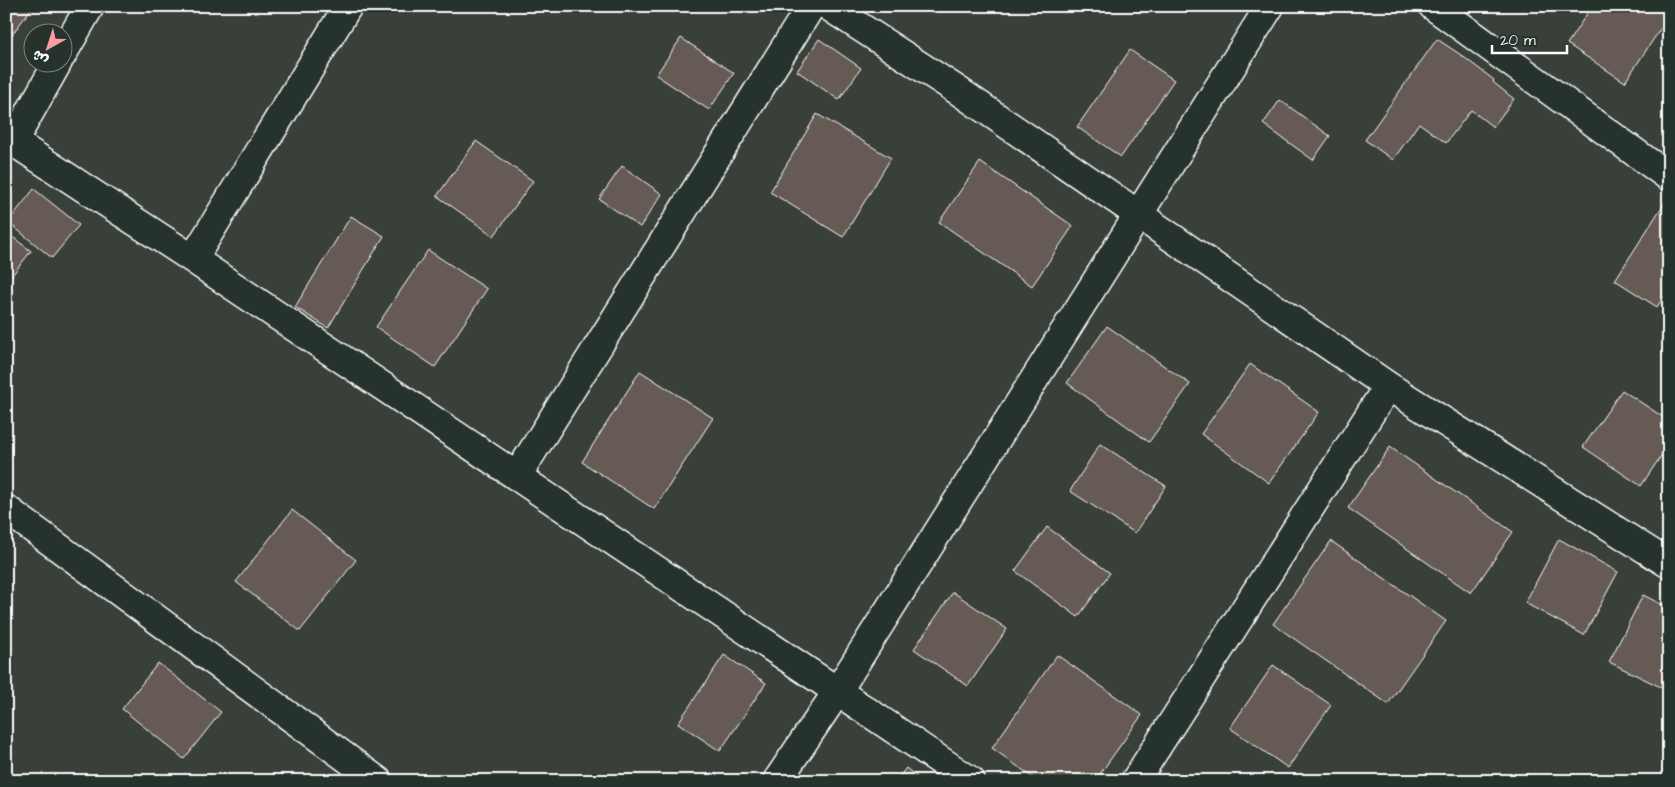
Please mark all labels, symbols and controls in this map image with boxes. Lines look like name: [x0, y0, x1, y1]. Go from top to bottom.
north arrow: [22, 22, 72, 72]
scale bar: [1492, 22, 1568, 54]
text: 20 m: [1500, 30, 1536, 51]
text: ش: [28, 45, 53, 70]

